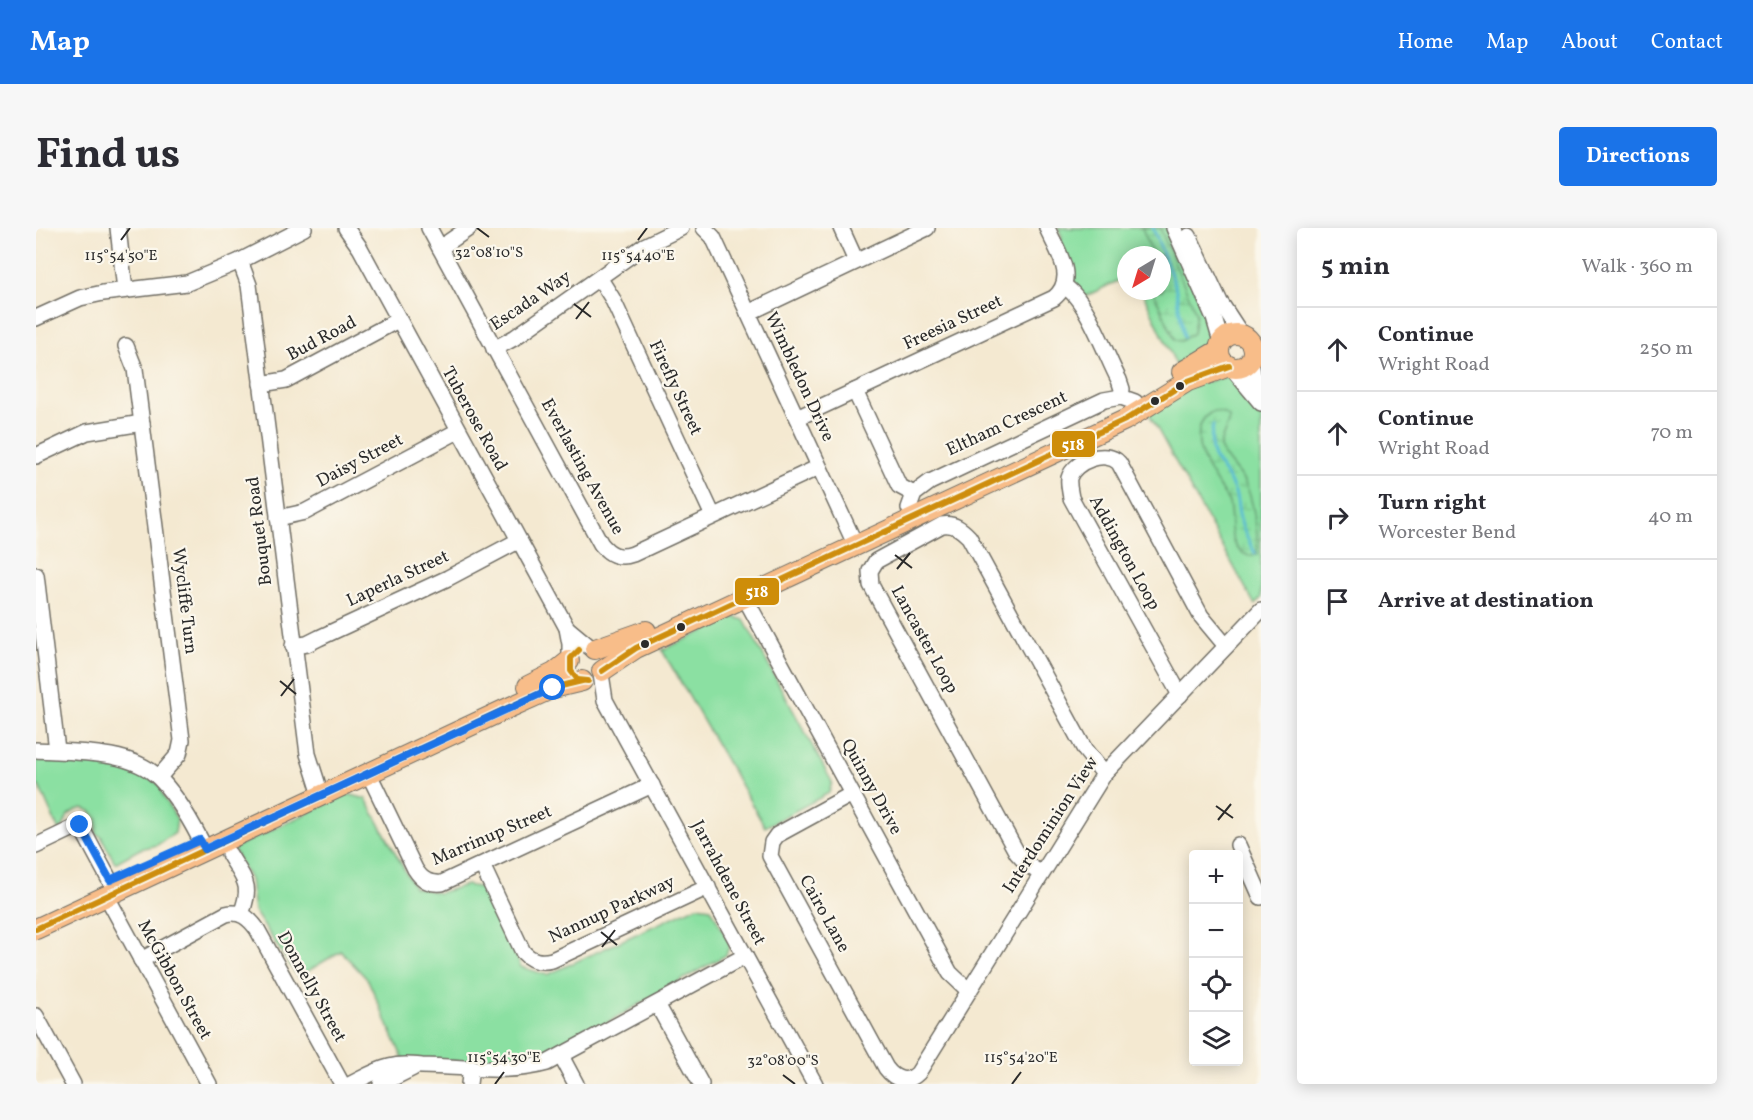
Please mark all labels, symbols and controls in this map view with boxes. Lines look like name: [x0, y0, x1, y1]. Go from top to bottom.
text: Map: [30, 23, 90, 62]
text: Home: [1398, 28, 1453, 57]
text: Map: [1486, 28, 1528, 57]
text: About: [1561, 28, 1618, 57]
text: Contact: [1651, 28, 1723, 57]
text: Find us: [36, 127, 180, 186]
button: Directions: [1559, 127, 1717, 186]
text: 32°08'10"S: [455, 243, 523, 264]
text: 115°54'50"E: [85, 246, 157, 267]
text: 115°54'40"E: [601, 246, 675, 267]
north arrow: [1117, 246, 1171, 300]
text: 5 min: [1321, 249, 1390, 285]
text: Walk · 360 m: [1581, 253, 1693, 281]
street label: Escada Way: [486, 265, 577, 337]
street label: Freesia Street: [899, 289, 1007, 357]
street label: Wimbledon Drive: [758, 308, 840, 446]
street label: Bud Road: [283, 310, 361, 368]
text: Continue: [1378, 320, 1474, 351]
icon: ahead: [1321, 333, 1354, 366]
text: 250 m: [1639, 335, 1693, 363]
street label: Firefly Street: [642, 336, 708, 440]
text: Wright Road: [1378, 351, 1490, 379]
street label: Tuberose Road: [435, 362, 513, 476]
unlabelled marker: [1174, 380, 1186, 392]
street label: Eltham Crescent: [942, 385, 1072, 463]
street label: Everlasting Avenue: [534, 394, 630, 540]
unlabelled marker: [1149, 395, 1161, 407]
text: Continue: [1378, 404, 1474, 435]
icon: ahead: [1321, 417, 1354, 450]
text: 70 m: [1650, 419, 1693, 447]
street label: Daisy Street: [312, 428, 408, 494]
line badge: 518: [1051, 430, 1096, 458]
text: 518: [1062, 435, 1084, 457]
text: Wright Road: [1378, 435, 1490, 463]
street label: Bouquet Road: [241, 475, 279, 587]
text: Turn right: [1378, 488, 1486, 519]
street label: Addington Loop: [1082, 491, 1166, 615]
icon: right: [1321, 501, 1354, 534]
text: 40 m: [1648, 503, 1693, 531]
text: Worcester Bend: [1378, 519, 1516, 547]
street label: Laperla Street: [343, 544, 453, 614]
street label: Wycliffe Turn: [165, 546, 203, 656]
line badge: 518: [734, 577, 780, 606]
text: 518: [746, 582, 768, 604]
street label: Lancaster Loop: [884, 582, 964, 698]
icon: arrive: [1321, 585, 1354, 618]
text: Arrive at destination: [1378, 586, 1594, 617]
unlabelled marker: [675, 621, 687, 633]
unlabelled marker: [639, 638, 651, 650]
route start: [539, 674, 565, 700]
street label: Quinny Drive: [834, 734, 908, 840]
street label: Interdominion View: [997, 751, 1105, 899]
street label: Marrinup Street: [428, 799, 556, 873]
route end: [66, 811, 92, 837]
street label: Jarrahdene Street: [684, 816, 772, 950]
map controls: [1189, 850, 1243, 1066]
button: +: [1189, 850, 1243, 904]
street label: Nannup Parkway: [545, 870, 679, 950]
street label: Cairo Lane: [792, 871, 856, 957]
button: −: [1189, 904, 1243, 958]
street label: McGibbon Street: [131, 915, 217, 1045]
street label: Donnelly Street: [270, 927, 352, 1047]
button: locate: [1189, 958, 1243, 1012]
button: layers: [1189, 1012, 1243, 1066]
text: 115°54'30"E: [467, 1048, 541, 1069]
text: 115°54'20"E: [984, 1048, 1058, 1069]
text: 32°08'00"S: [747, 1051, 819, 1072]

